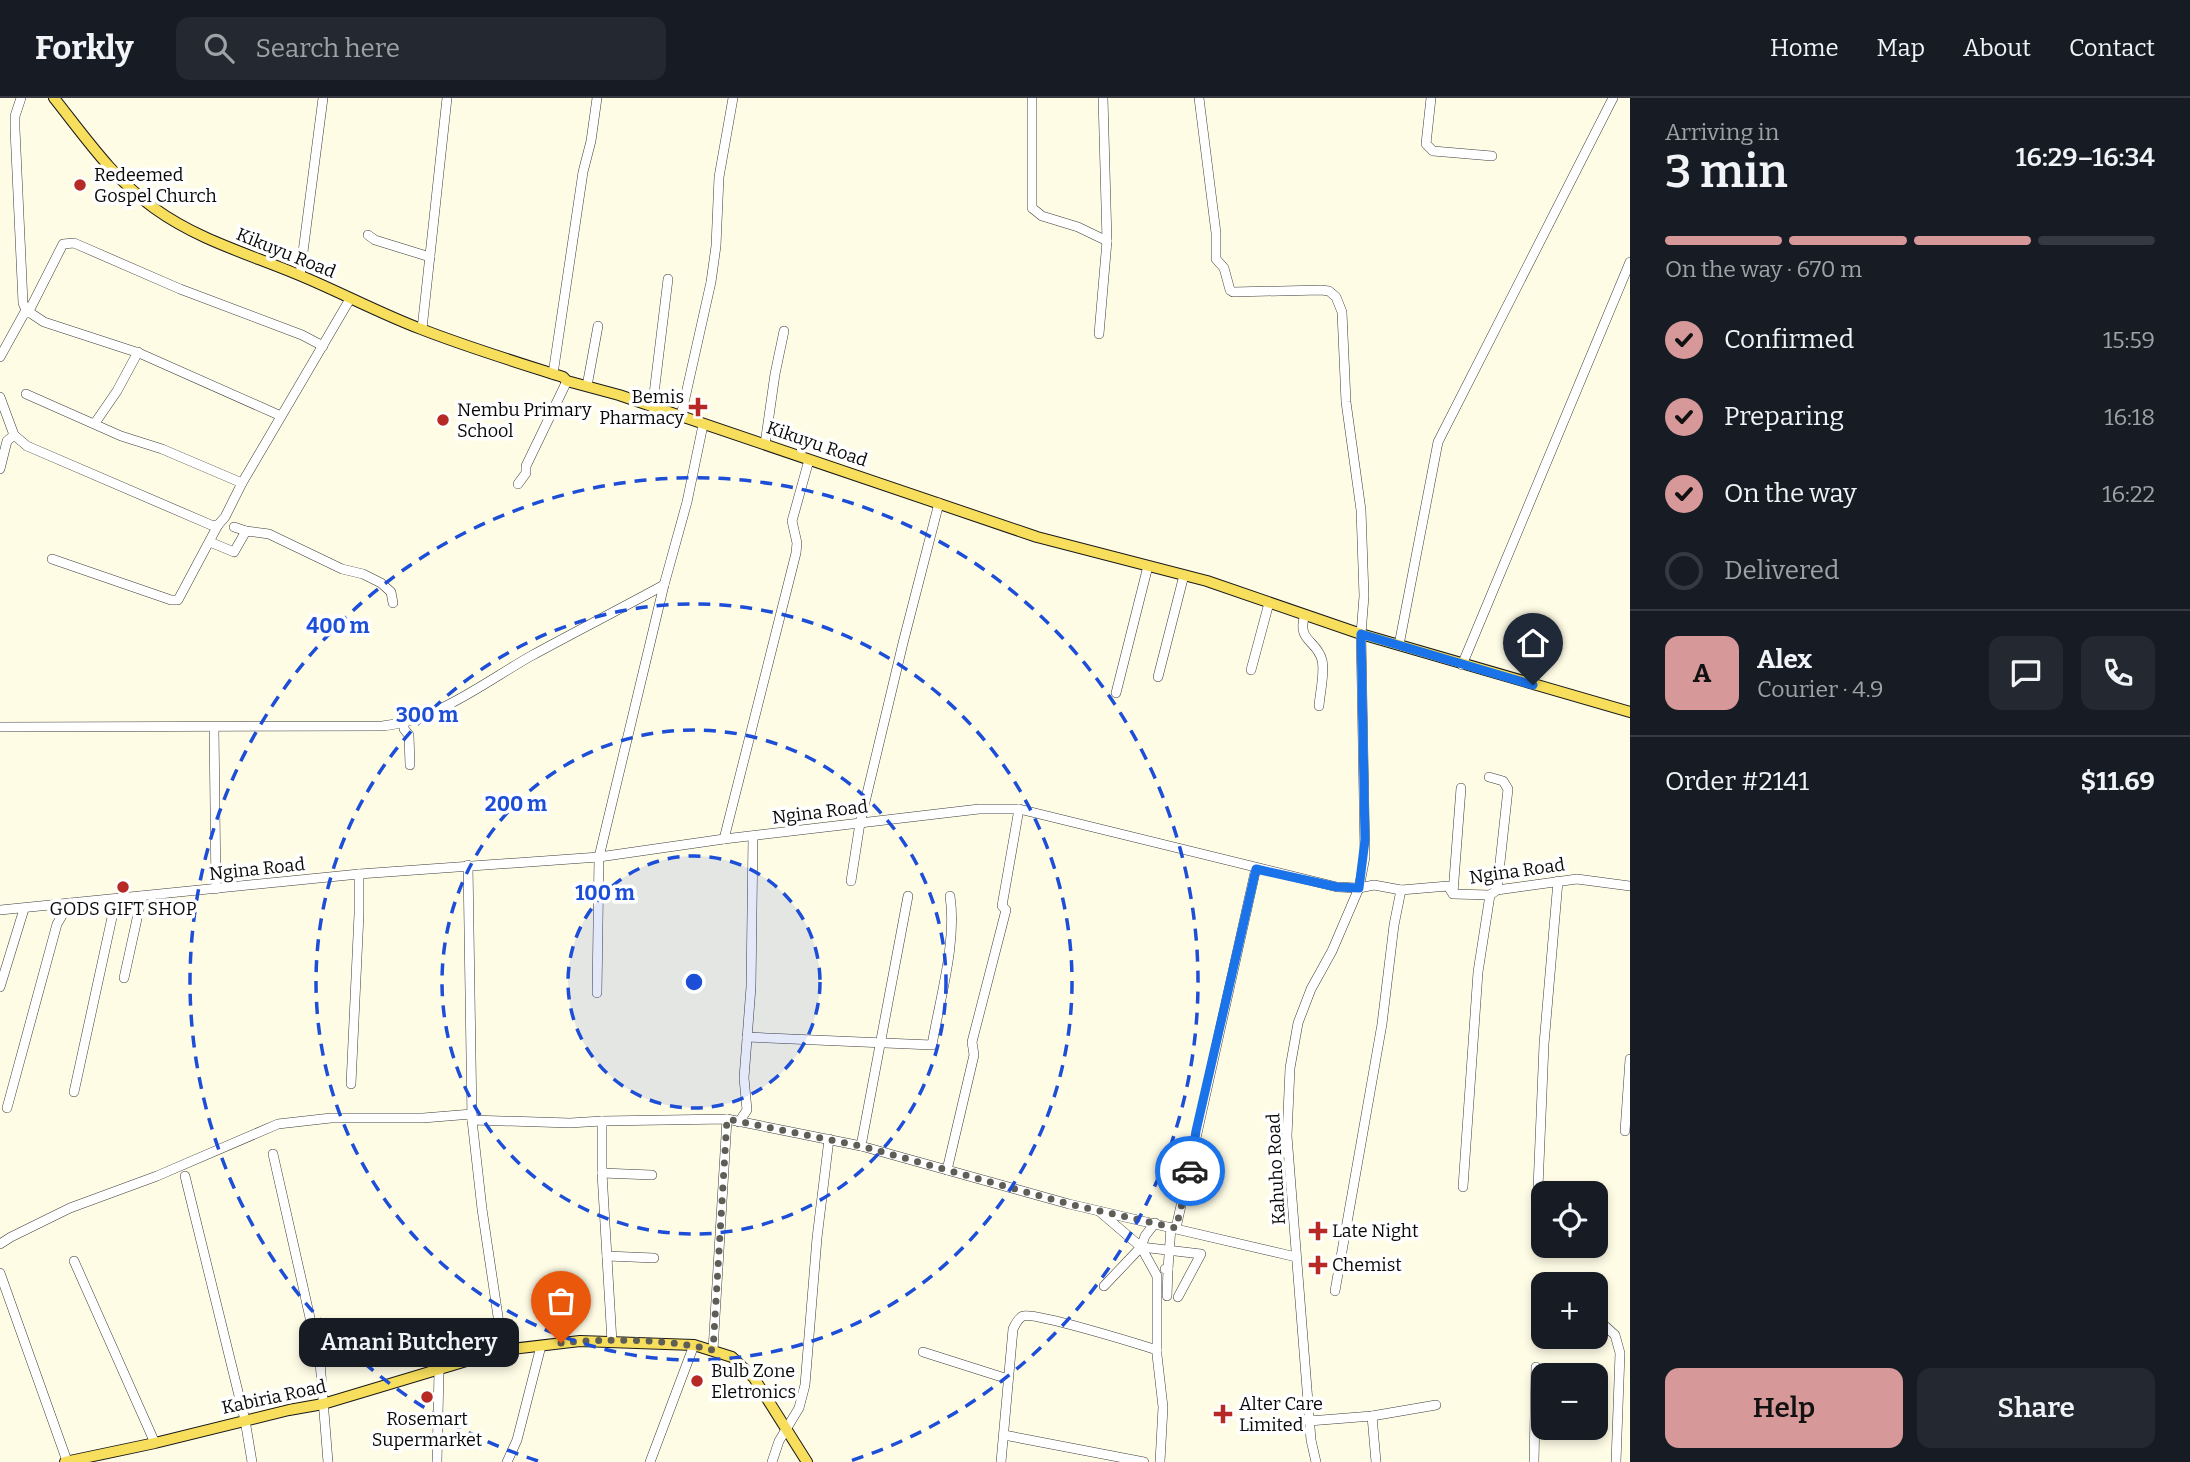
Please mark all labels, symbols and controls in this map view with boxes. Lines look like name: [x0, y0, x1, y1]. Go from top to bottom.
search box: [176, 17, 666, 80]
text: Forkly: [35, 28, 134, 68]
icon: search: [200, 29, 238, 67]
text: Search here: [256, 33, 400, 64]
text: Home: [1770, 34, 1839, 62]
text: Map: [1877, 34, 1925, 62]
text: About: [1963, 34, 2031, 62]
text: Contact: [2069, 34, 2155, 62]
text: Arriving in: [1665, 118, 1779, 146]
text: 16:29–16:34: [2016, 142, 2155, 173]
text: 3 min: [1665, 144, 1788, 199]
place label: Redeemed Gospel Church: [94, 164, 217, 207]
marker: Redeemed Gospel Church: [72, 177, 88, 193]
street label: Kikuyu Road: [233, 223, 339, 283]
text: On the way · 670 m: [1665, 255, 1862, 283]
icon: check: [1665, 321, 1703, 359]
text: Confirmed: [1724, 324, 1854, 355]
text: 15:59: [2103, 326, 2155, 354]
place label: Bemis Pharmacy: [599, 386, 684, 429]
icon: check: [1665, 398, 1703, 436]
place label: Nembu Primary School: [457, 399, 592, 442]
marker: Bemis Pharmacy: [690, 399, 706, 415]
text: Preparing: [1724, 401, 1844, 432]
text: 16:18: [2104, 403, 2155, 431]
marker: Nembu Primary School: [435, 412, 451, 428]
street label: Kikuyu Road: [764, 416, 871, 472]
icon: check: [1665, 475, 1703, 513]
text: On the way: [1724, 478, 1857, 509]
text: 16:22: [2102, 480, 2155, 508]
text: Delivered: [1724, 555, 1839, 586]
text: 400 m: [306, 613, 370, 639]
pin: [1503, 613, 1563, 685]
icon: home: [1514, 624, 1552, 662]
button: chat: [1989, 636, 2063, 710]
button: phone: [2081, 636, 2155, 710]
text: Alex: [1757, 644, 1812, 675]
text: A: [1693, 658, 1711, 689]
text: Courier · 4.9: [1757, 675, 1884, 703]
text: 300 m: [396, 702, 458, 728]
text: Order #2141: [1665, 766, 1809, 797]
text: $11.69: [2081, 766, 2155, 797]
text: 200 m: [485, 791, 547, 817]
street label: Ngina Road: [771, 795, 869, 829]
street label: Ngina Road: [208, 853, 306, 885]
street label: Ngina Road: [1468, 853, 1567, 889]
marker: GODS GIFT SHOP: [115, 879, 131, 895]
text: 100 m: [575, 880, 635, 906]
place label: GODS GIFT SHOP: [50, 898, 197, 920]
centre of rings: [682, 970, 706, 994]
street label: Kahuho Road: [1262, 1112, 1290, 1225]
courier: [1155, 1136, 1225, 1206]
icon: car: [1171, 1152, 1209, 1190]
map controls: [1531, 1181, 1608, 1440]
button: locate: [1531, 1181, 1608, 1258]
place label: Late Night: [1332, 1220, 1419, 1242]
marker: Late Night: [1310, 1223, 1326, 1239]
place label: Chemist: [1332, 1254, 1402, 1276]
marker: Chemist: [1310, 1257, 1326, 1273]
pin: [531, 1271, 591, 1343]
button: +: [1531, 1272, 1608, 1349]
icon: bag: [542, 1282, 580, 1320]
callout: Amani Butchery: [298, 1318, 519, 1368]
text: Amani Butchery: [321, 1328, 497, 1356]
place label: Bulb Zone Eletronics: [711, 1360, 796, 1403]
button: −: [1531, 1363, 1608, 1440]
button: Help: [1665, 1368, 1903, 1448]
button: Share: [1917, 1368, 2155, 1448]
marker: Bulb Zone Eletronics: [689, 1373, 705, 1389]
street label: Kabiria Road: [220, 1375, 329, 1419]
marker: Rosemart Supermarket: [419, 1389, 435, 1405]
place label: Alter Care Limited: [1239, 1393, 1323, 1436]
marker: Alter Care Limited: [1213, 1404, 1233, 1424]
place label: Rosemart Supermarket: [372, 1408, 483, 1451]

